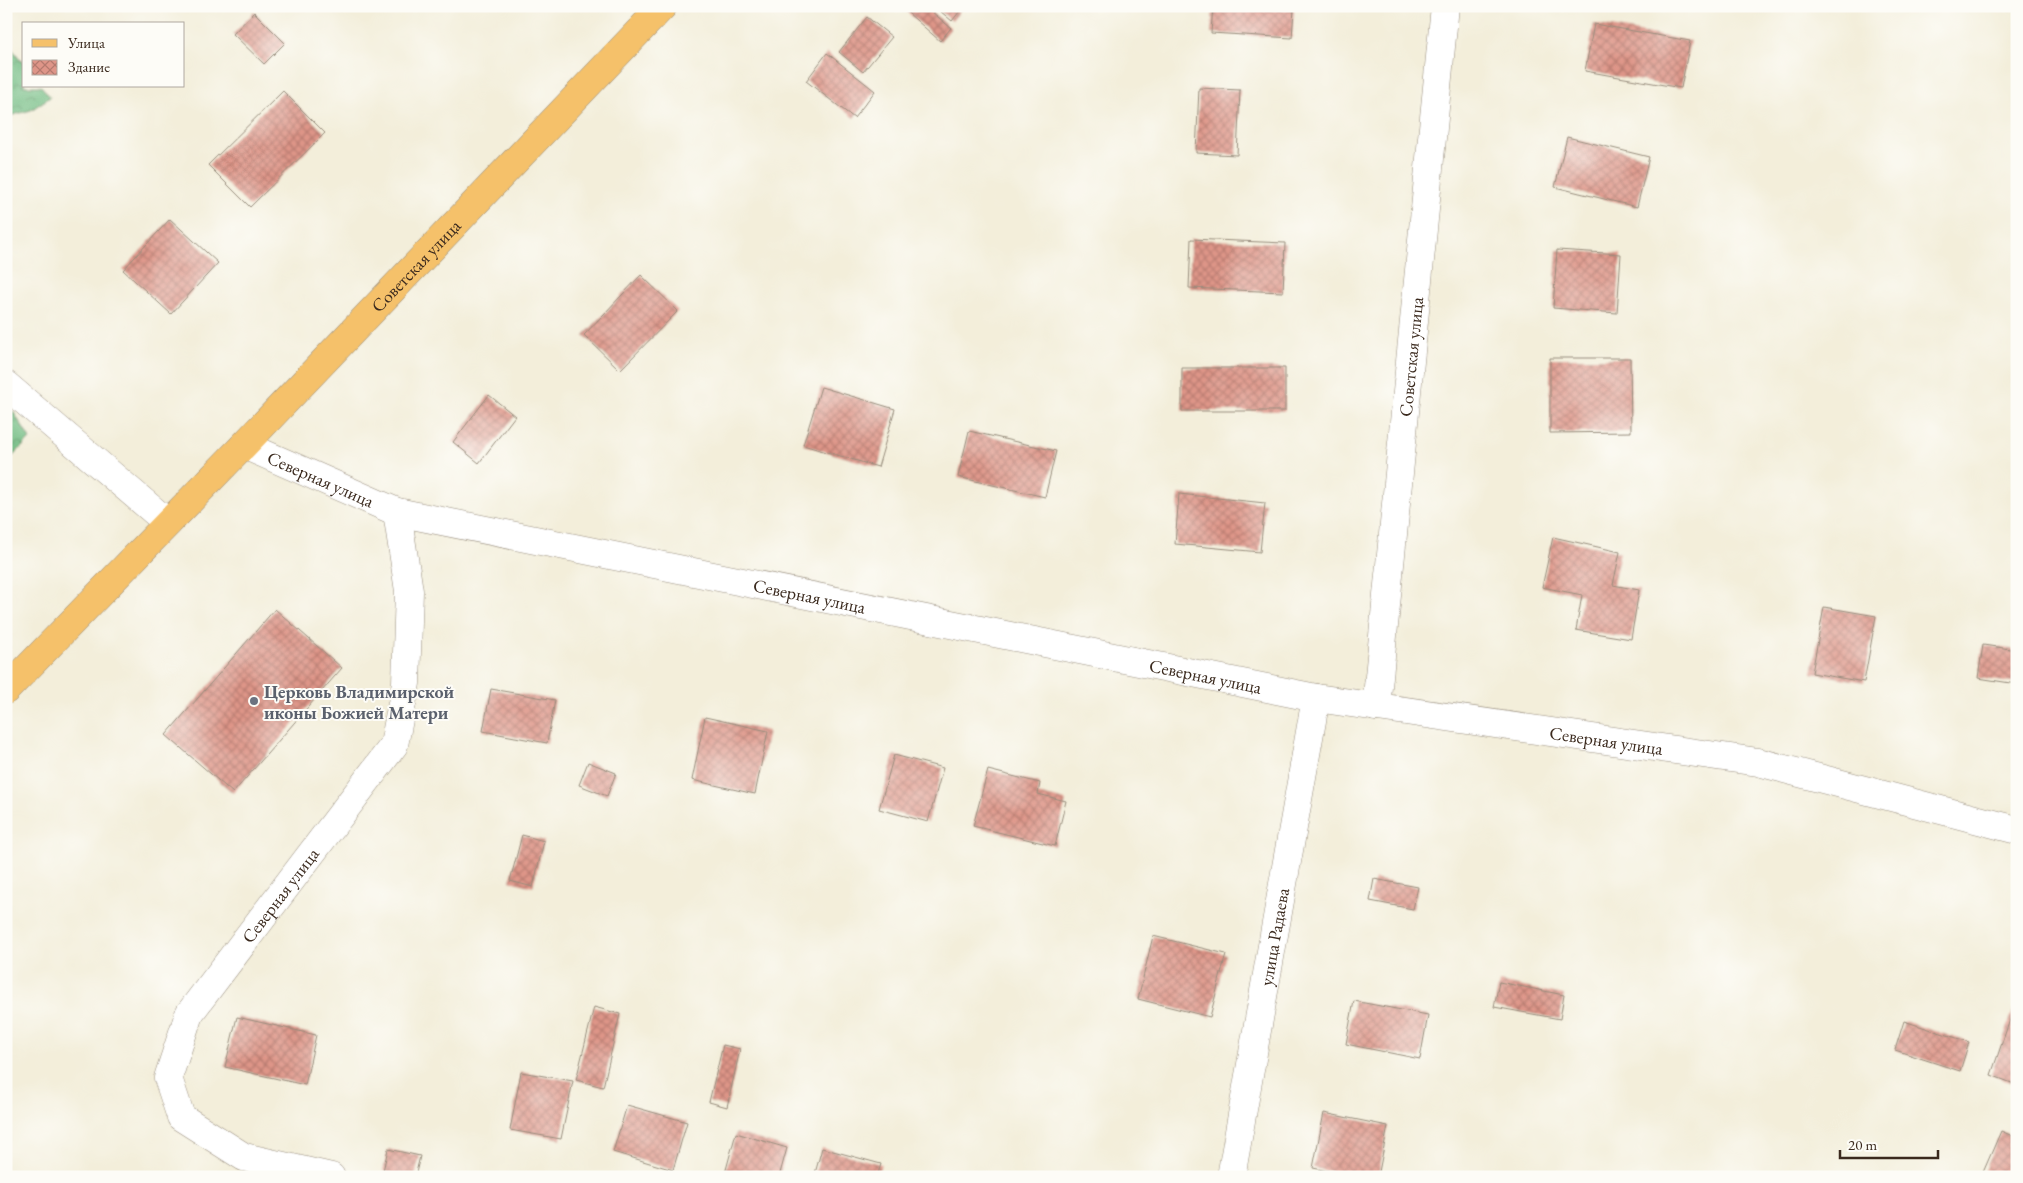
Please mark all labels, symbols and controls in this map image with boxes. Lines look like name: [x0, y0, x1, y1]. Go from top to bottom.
legend: [22, 22, 185, 88]
text: Улица: [67, 33, 105, 52]
text: Здание: [68, 57, 110, 76]
street label: Советская улица: [366, 213, 466, 317]
street label: Советская улица: [1393, 295, 1428, 418]
street label: Северная улица: [264, 445, 379, 512]
street label: Северная улица: [751, 573, 869, 618]
street label: Северная улица: [1147, 653, 1265, 698]
place label: Церковь Владимирской иконы Божией Матери: [264, 680, 454, 724]
marker: Церковь Владимирской иконы Божией Матери: [248, 695, 260, 707]
street label: Северная улица: [1548, 720, 1665, 760]
street label: Северная улица: [236, 842, 324, 947]
street label: улица Радаева: [1254, 885, 1294, 988]
scale bar: [1840, 1128, 1938, 1160]
text: 20 m: [1848, 1135, 1877, 1154]

